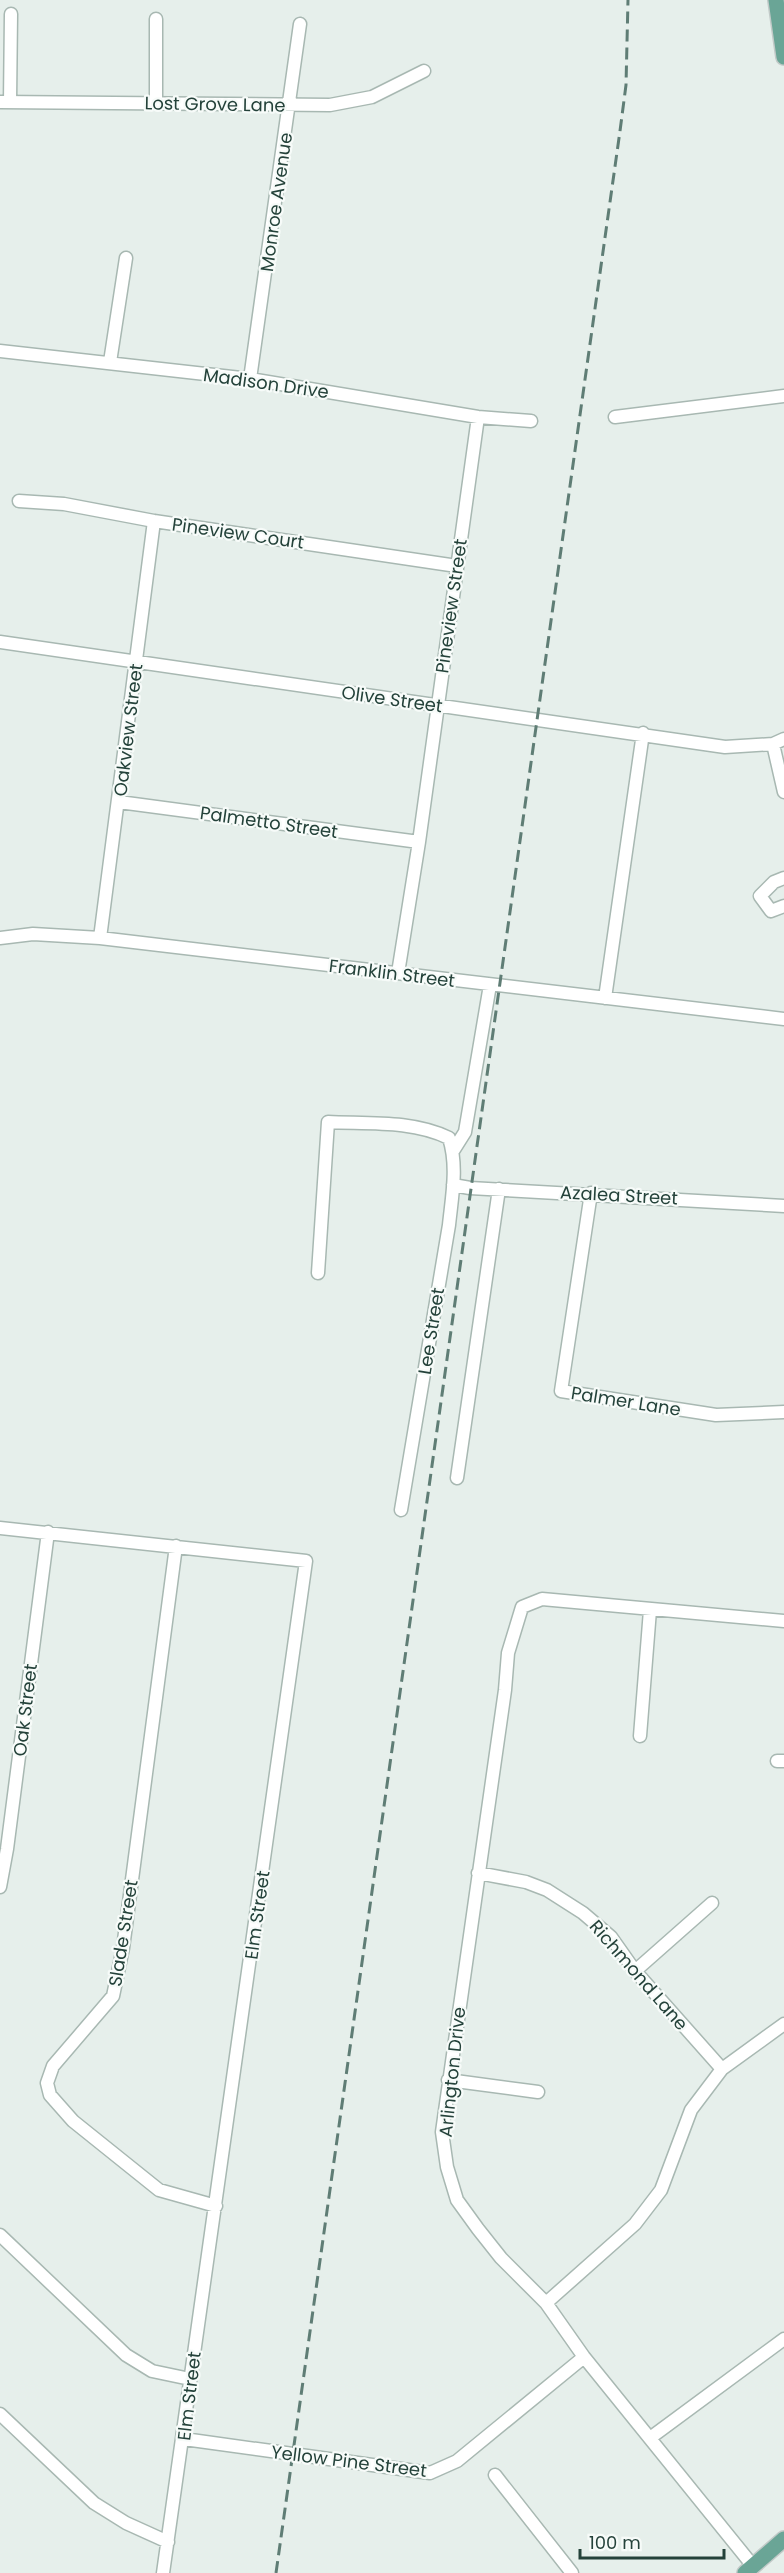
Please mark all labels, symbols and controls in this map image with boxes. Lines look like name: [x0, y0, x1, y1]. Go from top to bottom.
street label: Lost Grove Lane: [144, 90, 286, 118]
street label: Monroe Avenue: [254, 131, 298, 273]
street label: Madison Drive: [202, 362, 330, 404]
street label: Pineview Court: [170, 511, 306, 555]
street label: Pineview Street: [429, 537, 473, 675]
street label: Oakview Street: [107, 662, 149, 798]
street label: Olive Street: [340, 680, 444, 718]
street label: Palmetto Street: [199, 800, 339, 844]
street label: Franklin Street: [328, 953, 456, 993]
street label: Azalea Street: [560, 1179, 678, 1211]
street label: Lee Street: [412, 1286, 450, 1376]
street label: Palmer Lane: [569, 1380, 683, 1422]
street label: Oak Street: [7, 1662, 43, 1758]
street label: Elm Street: [238, 1869, 276, 1961]
street label: Slade Street: [102, 1878, 144, 1988]
street label: Richmond Lane: [584, 1914, 694, 2036]
street label: Arlington Drive: [433, 2006, 471, 2138]
street label: Elm Street: [171, 2350, 207, 2442]
street label: Yellow Pine Street: [270, 2439, 428, 2483]
scale bar: [580, 2522, 724, 2560]
text: 100 m: [589, 2530, 641, 2555]

